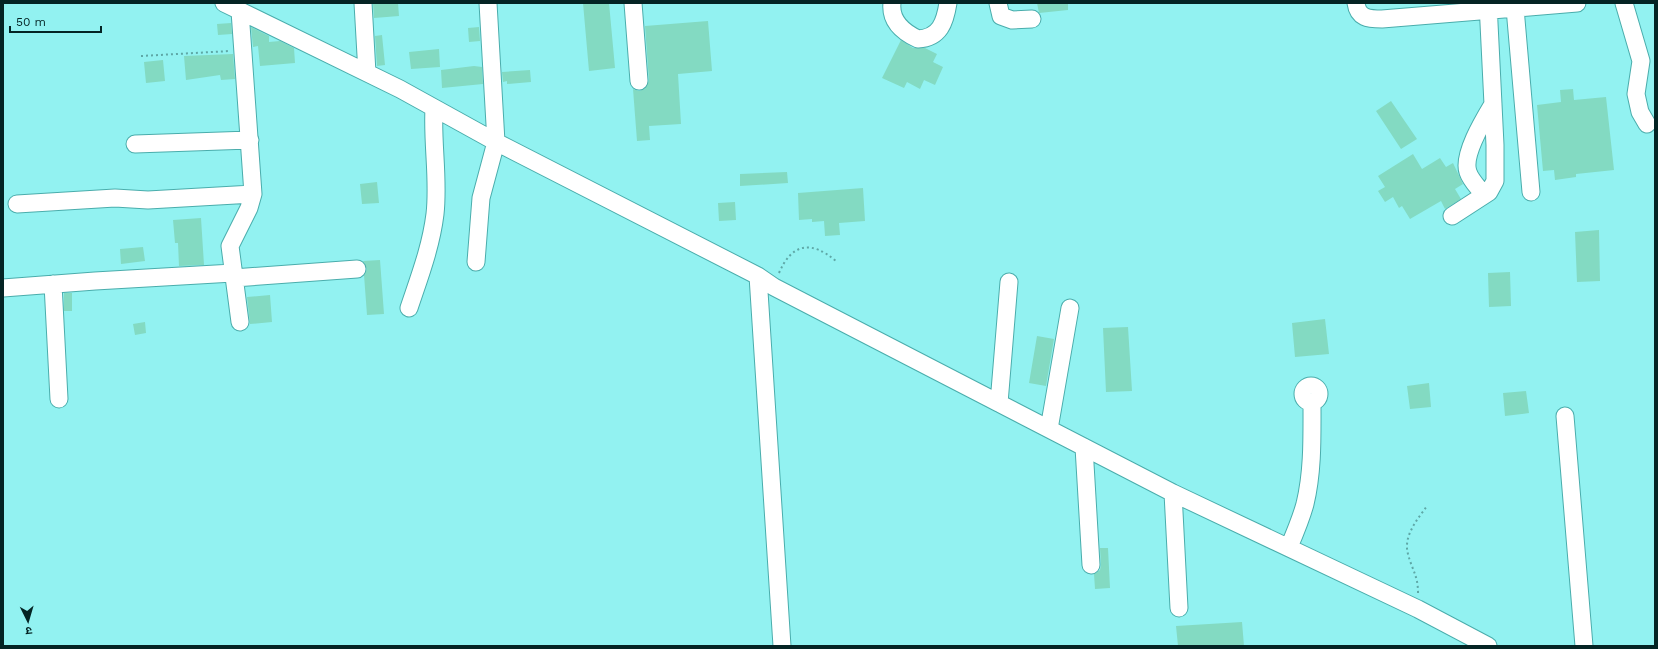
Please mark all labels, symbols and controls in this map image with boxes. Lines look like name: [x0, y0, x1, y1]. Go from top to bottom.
scale bar: [10, 8, 101, 34]
text: 50 m: [16, 15, 46, 29]
north arrow: [8, 601, 48, 641]
text: उ: [24, 624, 33, 637]

